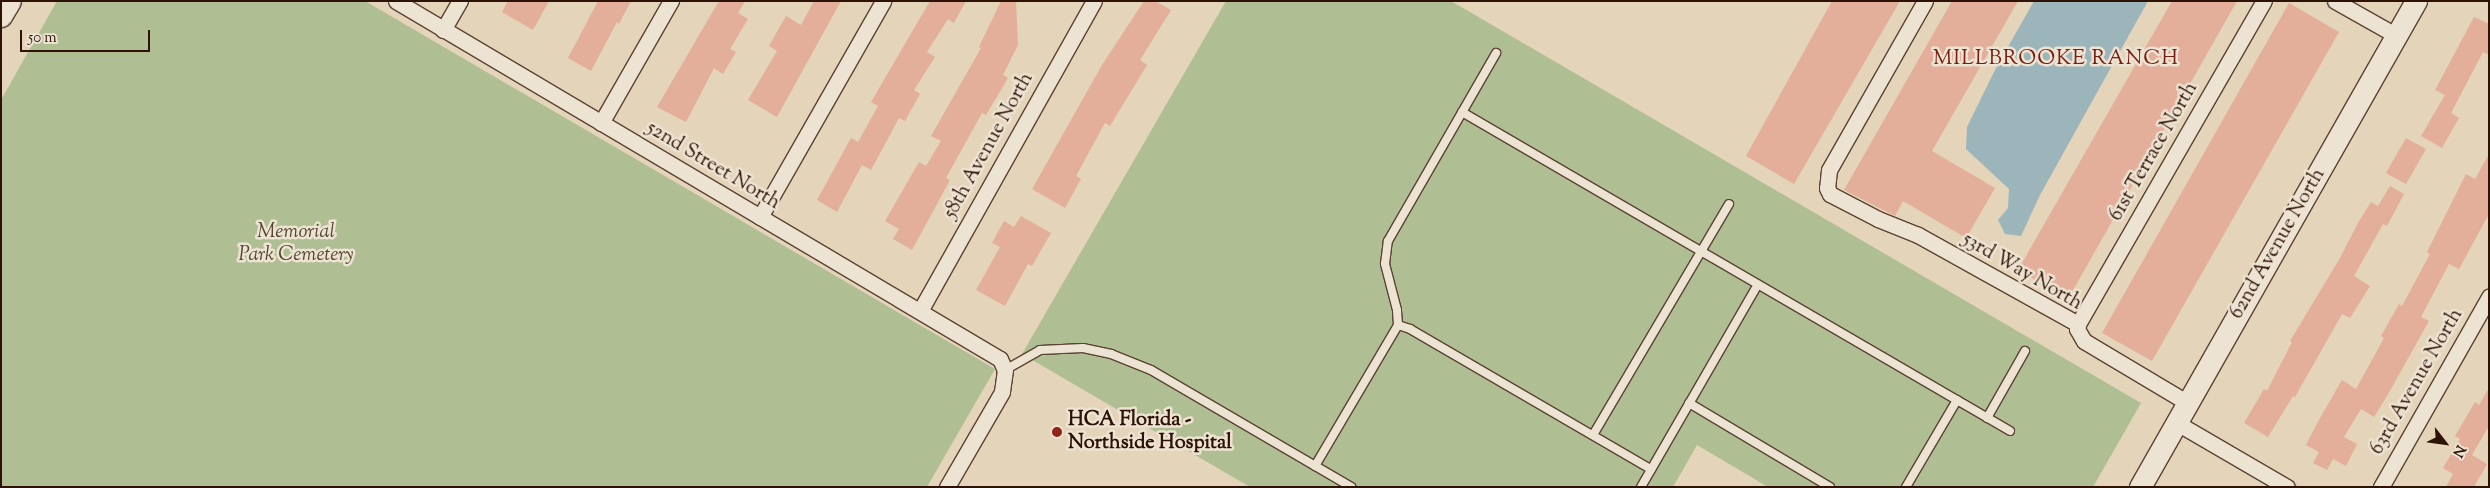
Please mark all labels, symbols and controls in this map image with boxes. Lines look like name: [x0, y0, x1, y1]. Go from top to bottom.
scale bar: [22, 20, 152, 52]
text: 50 m: [28, 28, 57, 49]
district label: MILLBROOKE RANCH: [1931, 46, 2181, 72]
street label: 58th Avenue North: [939, 69, 1039, 223]
street label: 61st Terrace North: [2105, 78, 2203, 226]
street label: 52nd Street North: [642, 117, 784, 215]
street label: 62nd Avenue North: [2225, 164, 2331, 324]
park label: Memorial Park Cemetery: [239, 220, 353, 267]
street label: 53rd Way North: [1958, 228, 2086, 316]
street label: 63rd Avenue North: [2365, 305, 2469, 459]
place label: HCA Florida - Northside Hospital: [1068, 409, 1232, 456]
north arrow: [2420, 418, 2470, 468]
marker: HCA Florida - Northside Hospital: [1050, 425, 1064, 439]

